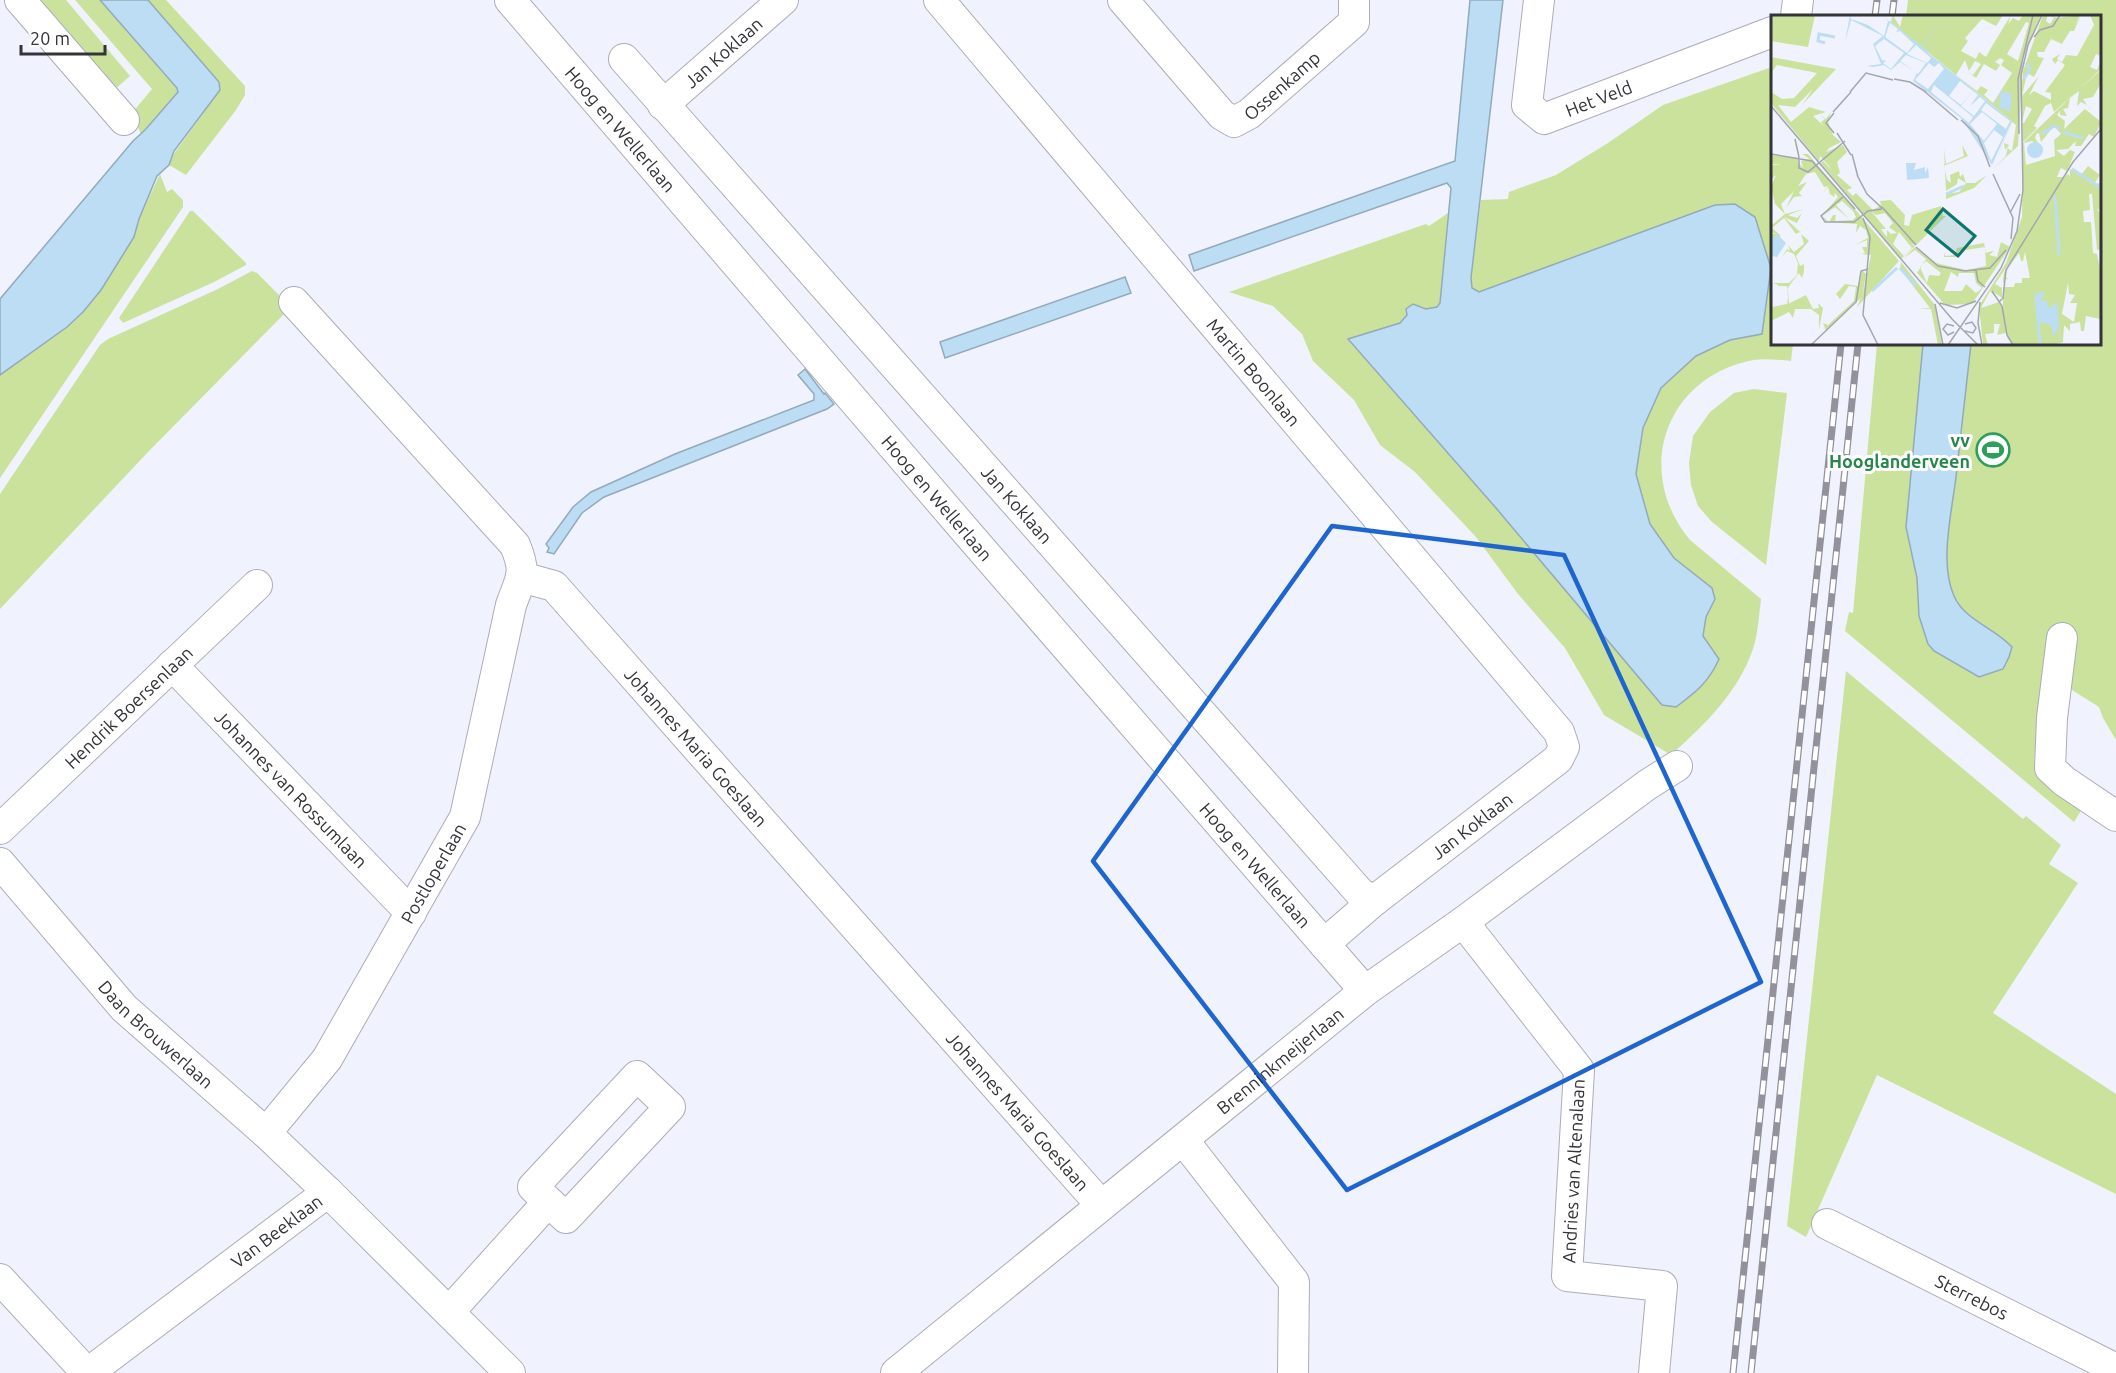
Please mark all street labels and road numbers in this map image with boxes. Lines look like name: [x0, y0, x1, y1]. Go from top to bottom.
street label: Jan Koklaan: [680, 13, 766, 92]
street label: Ossenkamp: [1240, 47, 1324, 124]
street label: Hoog en Wellerlaan: [561, 62, 680, 196]
street label: Het Veld: [1562, 76, 1635, 120]
street label: Martin Boonlaan: [1203, 314, 1305, 430]
street label: Hoog en Wellerlaan: [878, 431, 997, 564]
street label: Jan Koklaan: [978, 462, 1056, 547]
street label: Hendrik Boersenlaan: [61, 642, 196, 772]
street label: Johannes Maria Goeslaan: [621, 664, 771, 830]
street label: Johannes van Rossumlaan: [211, 706, 372, 872]
street label: Jan Koklaan: [1427, 788, 1516, 863]
street label: Hoog en Wellerlaan: [1196, 799, 1315, 931]
street label: Postloperlaan: [397, 819, 470, 927]
street label: Daan Brouwerlaan: [95, 976, 217, 1092]
street label: Brenninkmeijerlaan: [1213, 1003, 1347, 1118]
street label: Johannes Maria Goeslaan: [943, 1028, 1093, 1194]
street label: Andries van Altenalaan: [1558, 1078, 1588, 1264]
street label: Van Beeklaan: [227, 1190, 326, 1272]
street label: Sterrebos: [1932, 1270, 2012, 1323]

